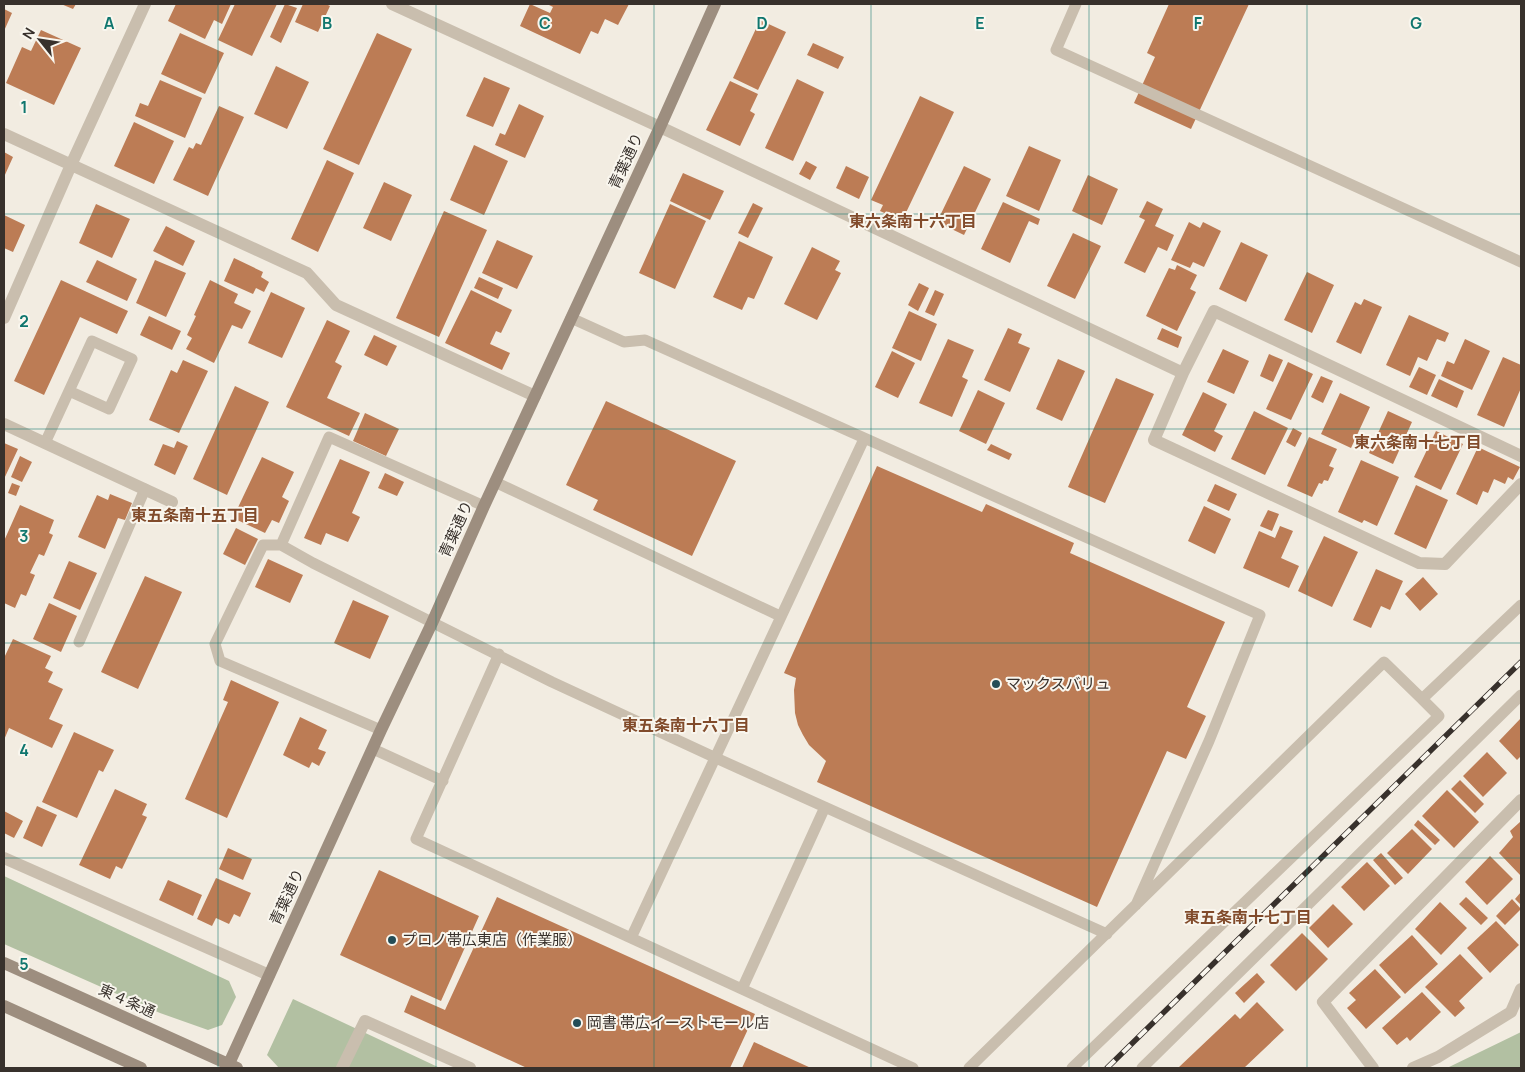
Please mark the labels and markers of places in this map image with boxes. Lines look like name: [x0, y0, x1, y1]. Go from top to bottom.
place label: マックスバリュ: [1006, 673, 1111, 694]
marker: マックスバリュ: [990, 678, 1002, 690]
place label: プロノ帯広東店（作業服）: [402, 929, 582, 950]
marker: プロノ帯広東店（作業服）: [386, 934, 398, 946]
place label: 岡書 帯広イーストモール店: [587, 1012, 769, 1033]
marker: 岡書 帯広イーストモール店: [571, 1017, 583, 1029]

